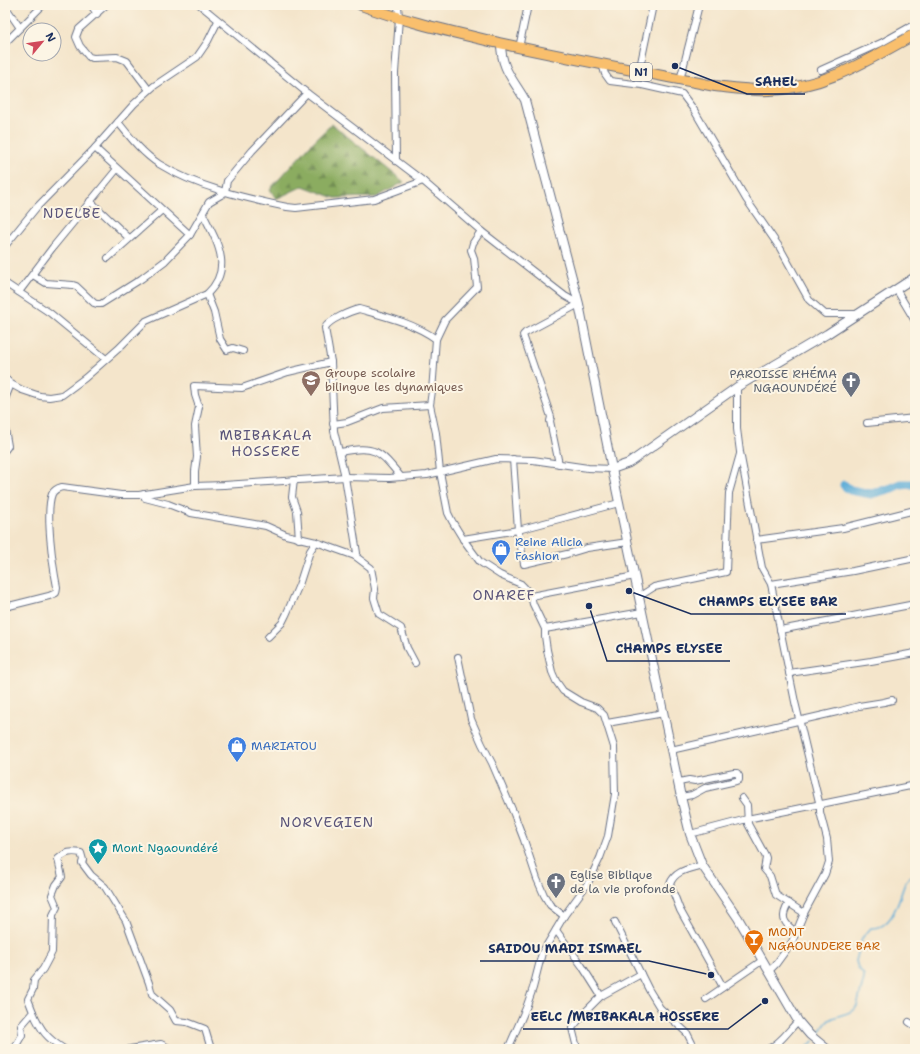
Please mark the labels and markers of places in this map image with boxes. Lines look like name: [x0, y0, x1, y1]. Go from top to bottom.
callout: SAHEL: [747, 69, 805, 94]
place label: Groupe scolaire bilingue les dynamiques: [325, 365, 463, 395]
place label: PAROISSE RHÉMA NGAOUNDÉRÉ: [730, 366, 837, 396]
school or university icon: Groupe scolaire bilingue les dynamiques: [300, 369, 322, 397]
church icon: PAROISSE RHÉMA NGAOUNDÉRÉ: [840, 370, 862, 398]
place label: Reine Alicia Fashion: [515, 534, 583, 564]
shop icon: Reine Alicia Fashion: [490, 538, 512, 566]
callout: CHAMPS ELYSEE BAR: [691, 589, 846, 614]
callout: CHAMPS ELYSEE: [607, 636, 730, 661]
shop icon: MARIATOU: [226, 735, 248, 763]
place label: MARIATOU: [251, 738, 317, 754]
place icon: Mont Ngaoundéré: [87, 837, 109, 865]
place label: Mont Ngaoundéré: [112, 840, 219, 856]
place label: Eglise Biblique de la vie profonde: [570, 867, 676, 897]
church icon: Eglise Biblique de la vie profonde: [545, 871, 567, 899]
place label: MONT NGAOUNDERE BAR: [768, 924, 880, 954]
bar icon: MONT NGAOUNDERE BAR: [743, 928, 765, 956]
callout: SAIDOU MADI ISMAEL: [480, 936, 649, 961]
callout: EELC /MBIBAKALA HOSSERE: [523, 1004, 728, 1029]

